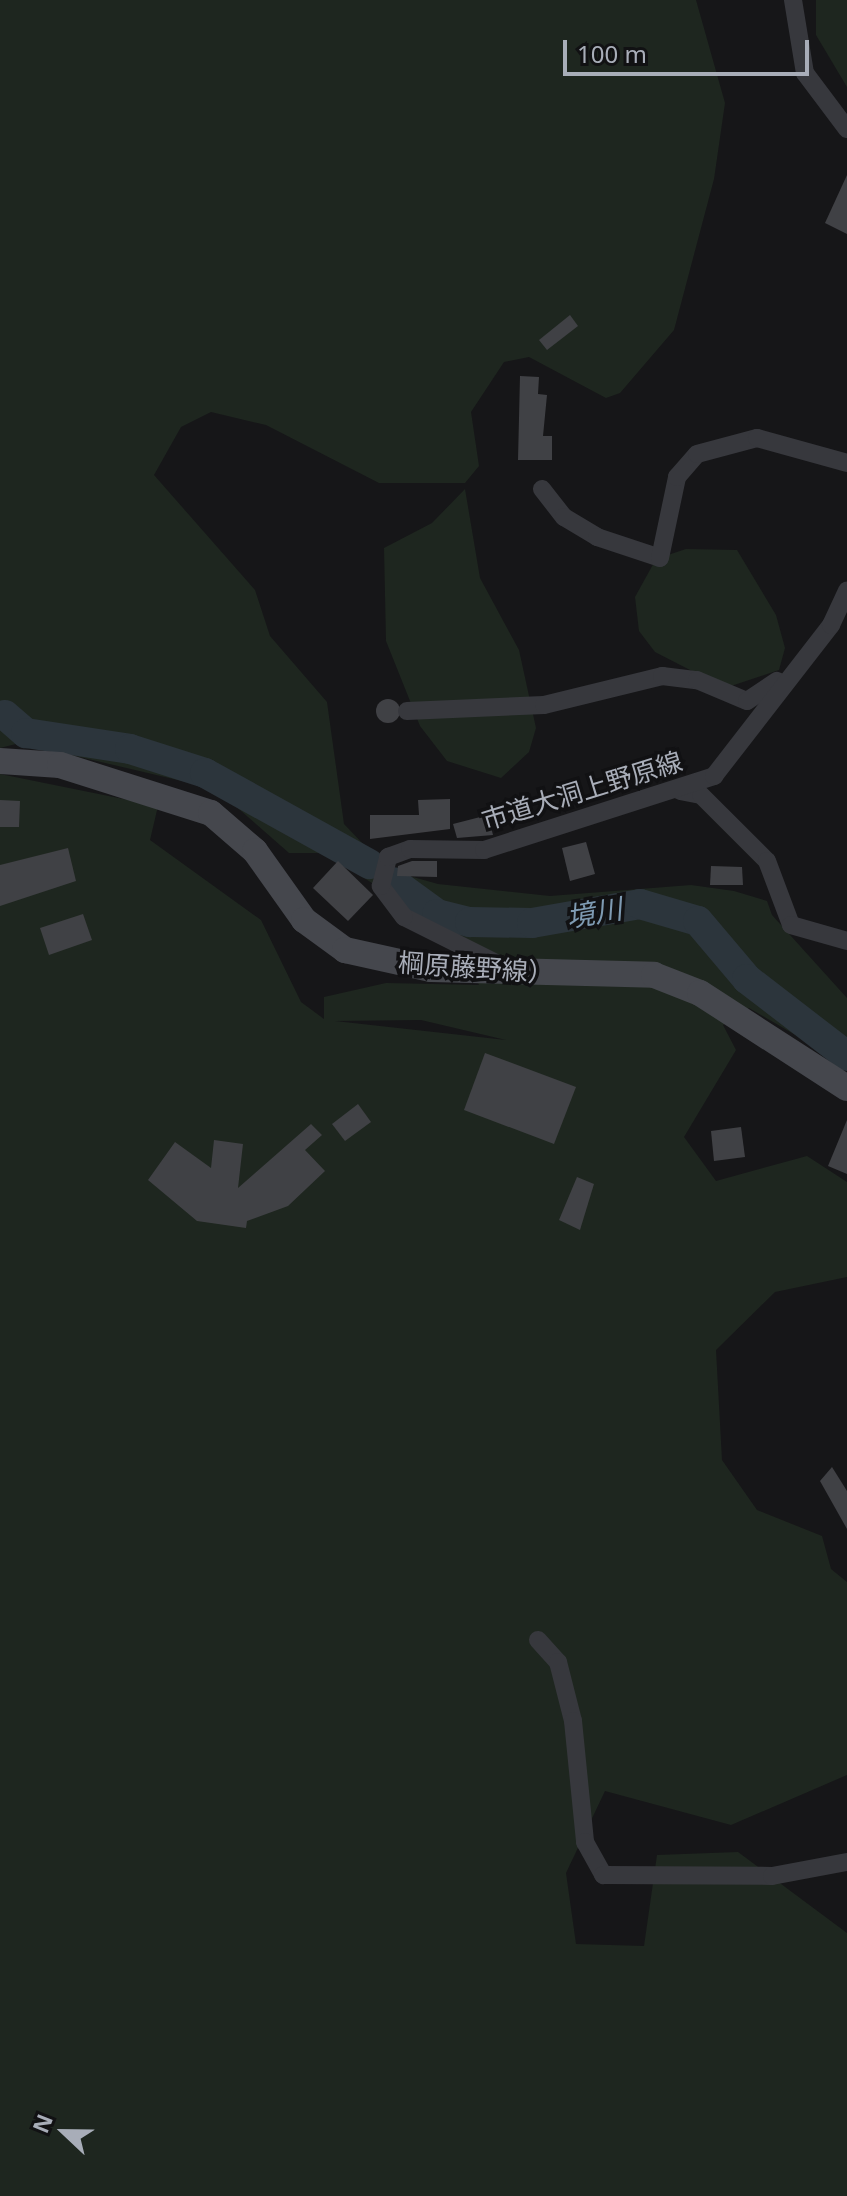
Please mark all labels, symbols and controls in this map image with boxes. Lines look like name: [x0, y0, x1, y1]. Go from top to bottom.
scale bar: [567, 24, 813, 74]
text: 100 m: [577, 37, 647, 70]
street label: 市道大洞上野原線: [478, 746, 686, 836]
water label: 境川: [564, 891, 624, 933]
street label: 棡原藤野線）: [397, 947, 555, 989]
north arrow: [24, 2092, 104, 2172]
text: N: [24, 2109, 59, 2137]

